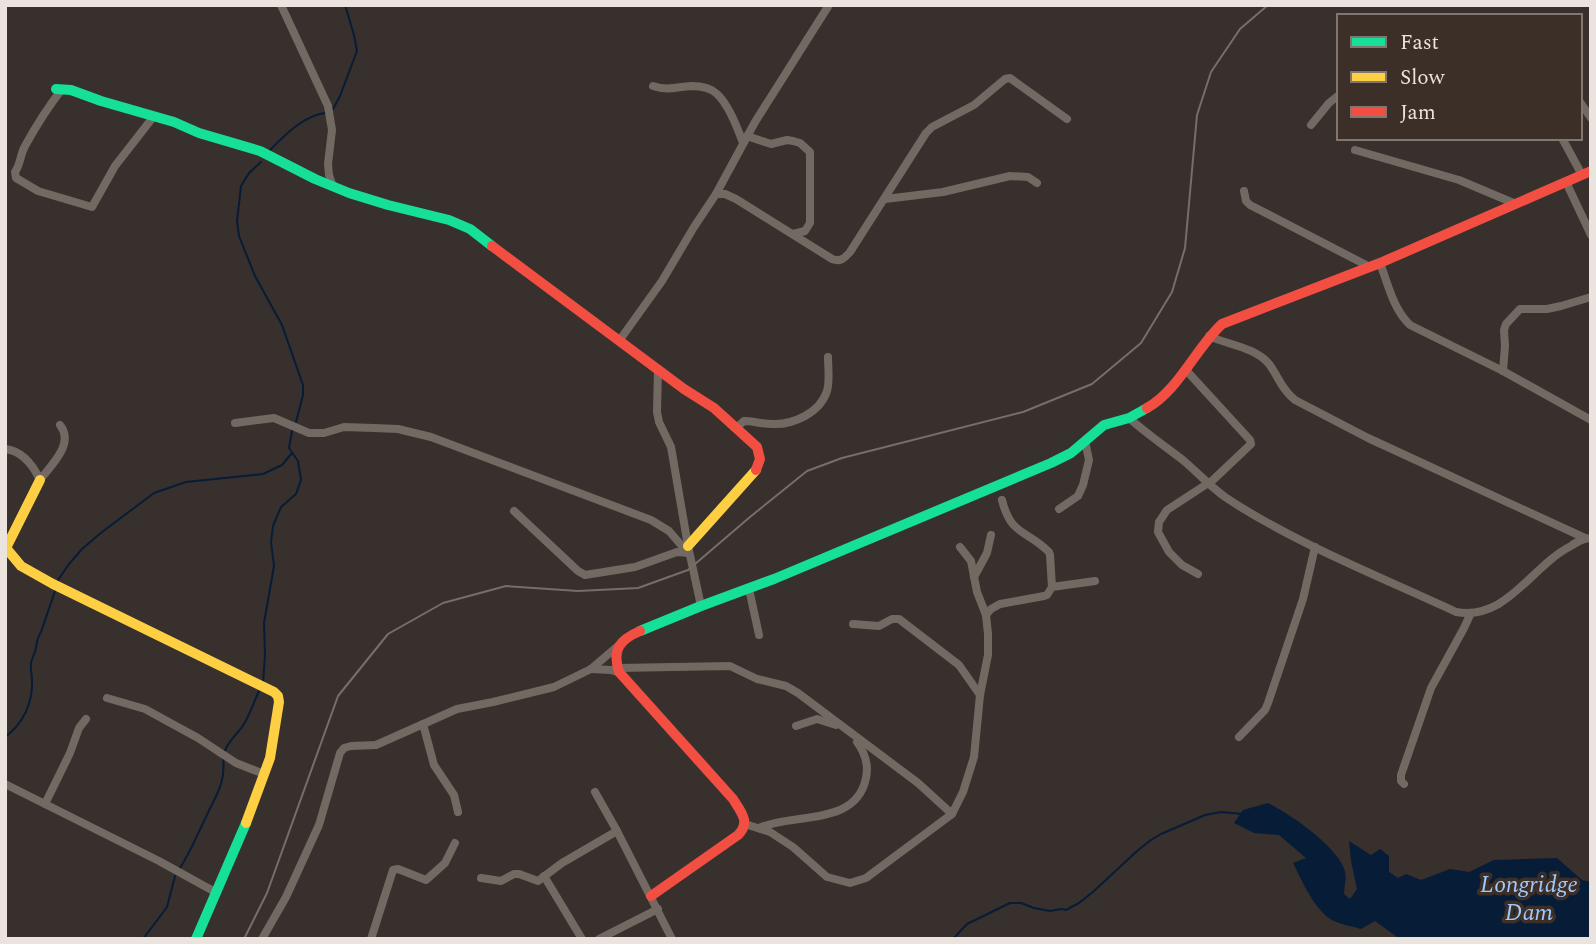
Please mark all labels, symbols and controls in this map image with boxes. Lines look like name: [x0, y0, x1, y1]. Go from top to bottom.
legend: [1337, 14, 1582, 140]
text: Fast: [1400, 27, 1439, 59]
text: Slow: [1400, 62, 1446, 94]
text: Jam: [1400, 97, 1436, 129]
water label: Longridge Dam: [1480, 867, 1578, 931]

